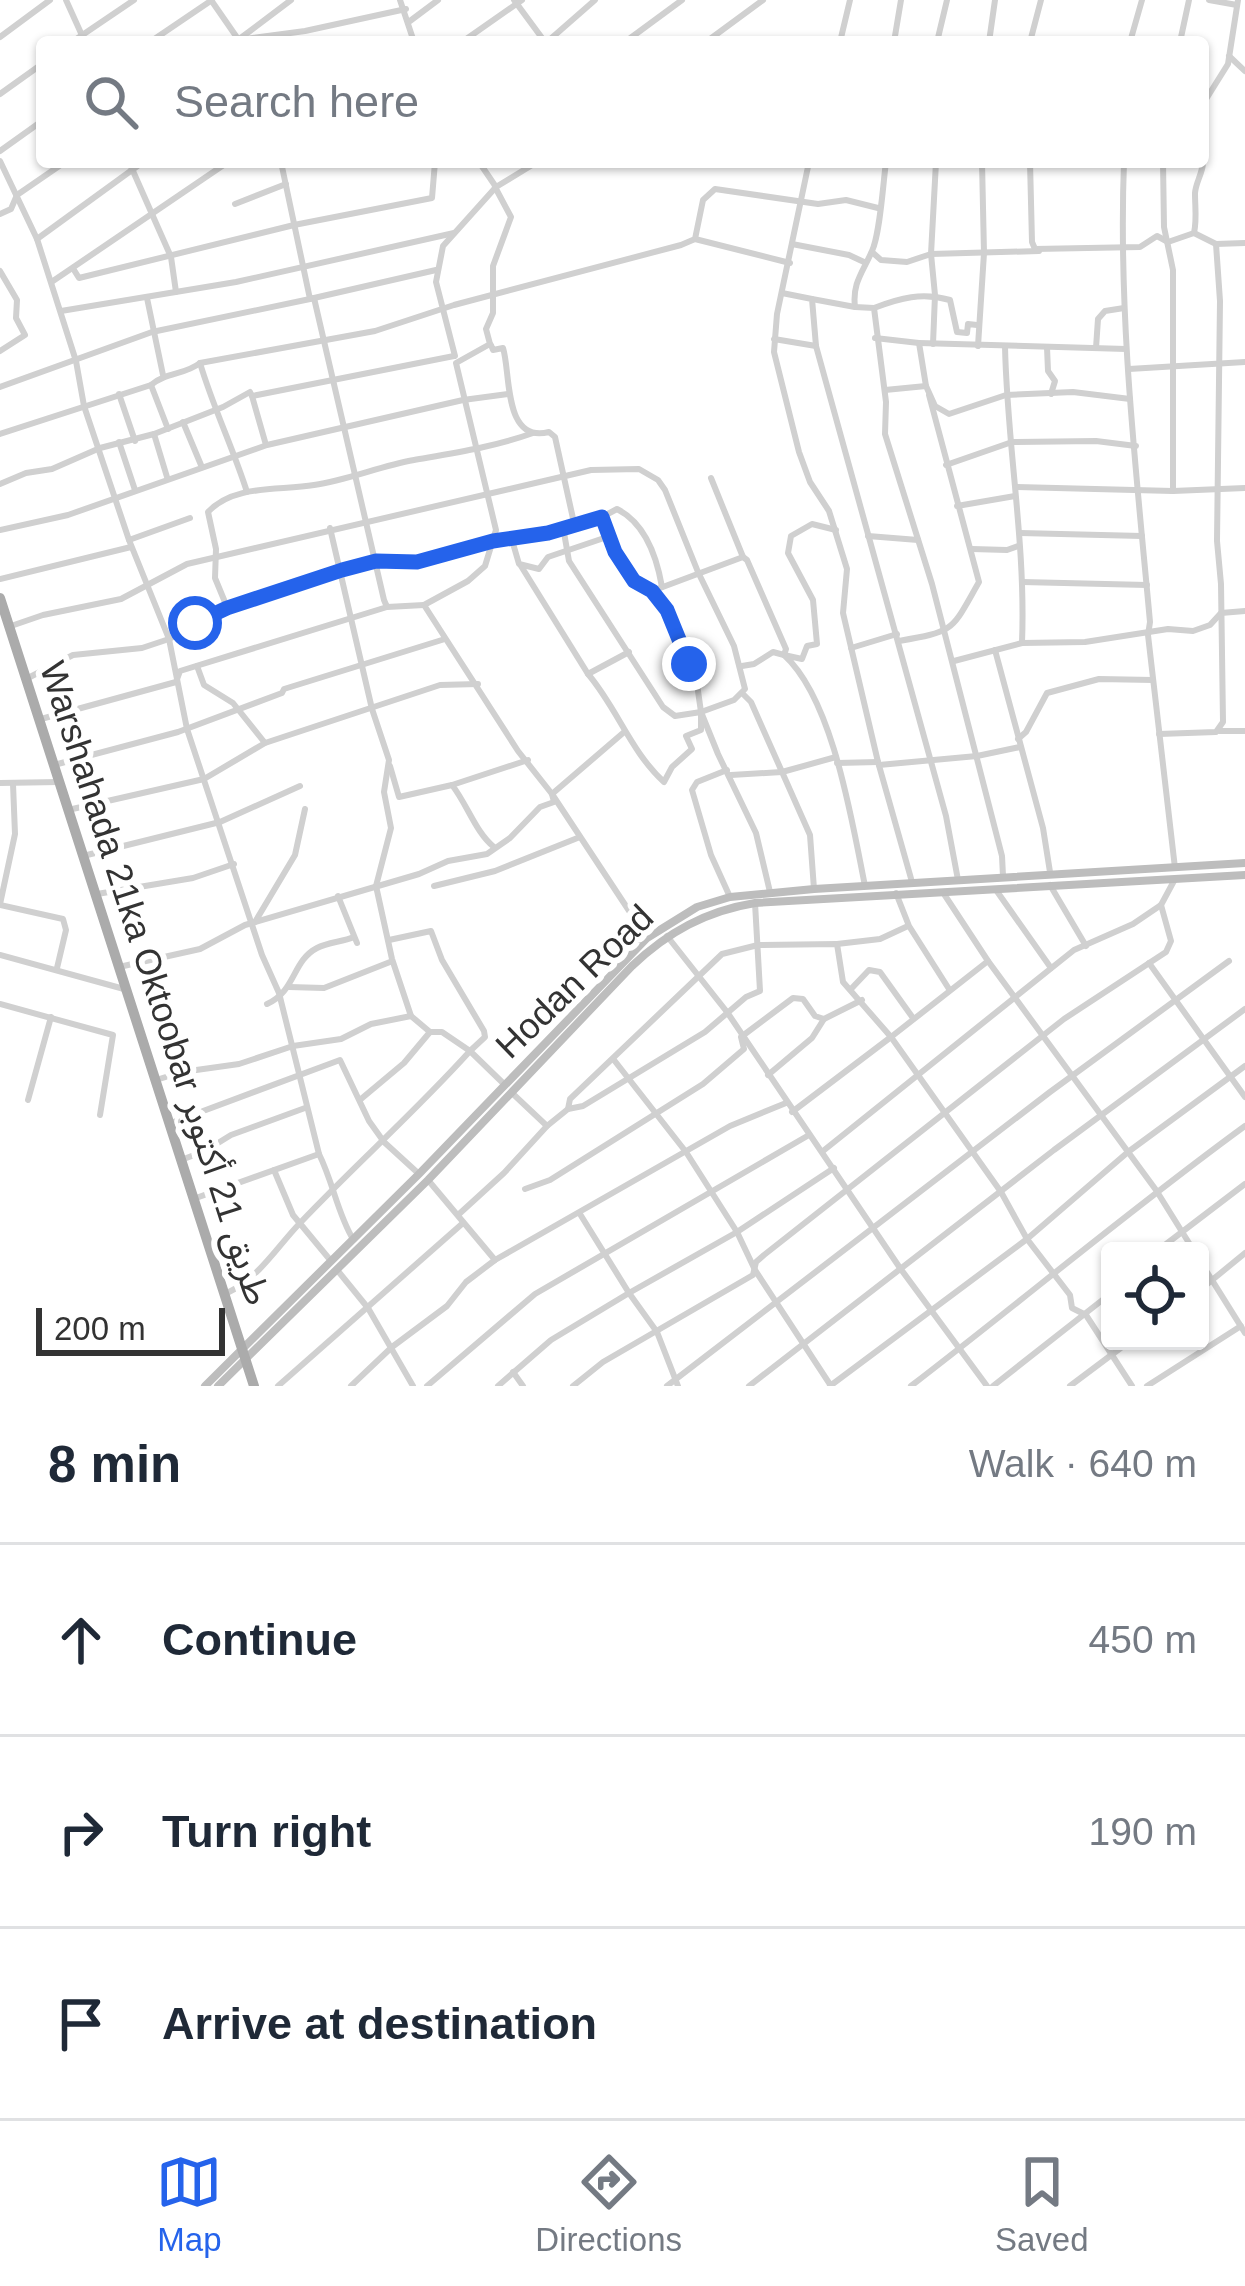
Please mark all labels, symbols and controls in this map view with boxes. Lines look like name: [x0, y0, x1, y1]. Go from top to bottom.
search box: [36, 36, 1209, 168]
icon: search: [78, 69, 144, 135]
text: Search here: [174, 76, 419, 127]
route start: [168, 596, 222, 650]
route end: [662, 637, 716, 691]
street label: Warshahada 21ka Oktoobar طريق 21 أكتوبر: [30, 656, 280, 1311]
street label: Hodan Road: [487, 896, 661, 1066]
map controls: [1101, 1242, 1209, 1350]
button: locate: [1101, 1242, 1209, 1350]
scale bar: [36, 1302, 225, 1355]
text: 200 m: [54, 1310, 146, 1347]
text: 8 min: [48, 1436, 181, 1493]
text: Walk · 640 m: [969, 1442, 1197, 1485]
icon: ahead: [48, 1607, 114, 1673]
text: Continue: [162, 1614, 357, 1665]
text: 450 m: [1089, 1618, 1197, 1661]
icon: right: [48, 1799, 114, 1865]
text: Turn right: [162, 1806, 371, 1857]
text: 190 m: [1089, 1810, 1197, 1853]
icon: arrive: [48, 1991, 114, 2057]
text: Arrive at destination: [162, 1998, 597, 2049]
tab: Map: [156, 2149, 222, 2259]
tab: Directions: [535, 2149, 682, 2259]
tab: Saved: [995, 2149, 1089, 2259]

